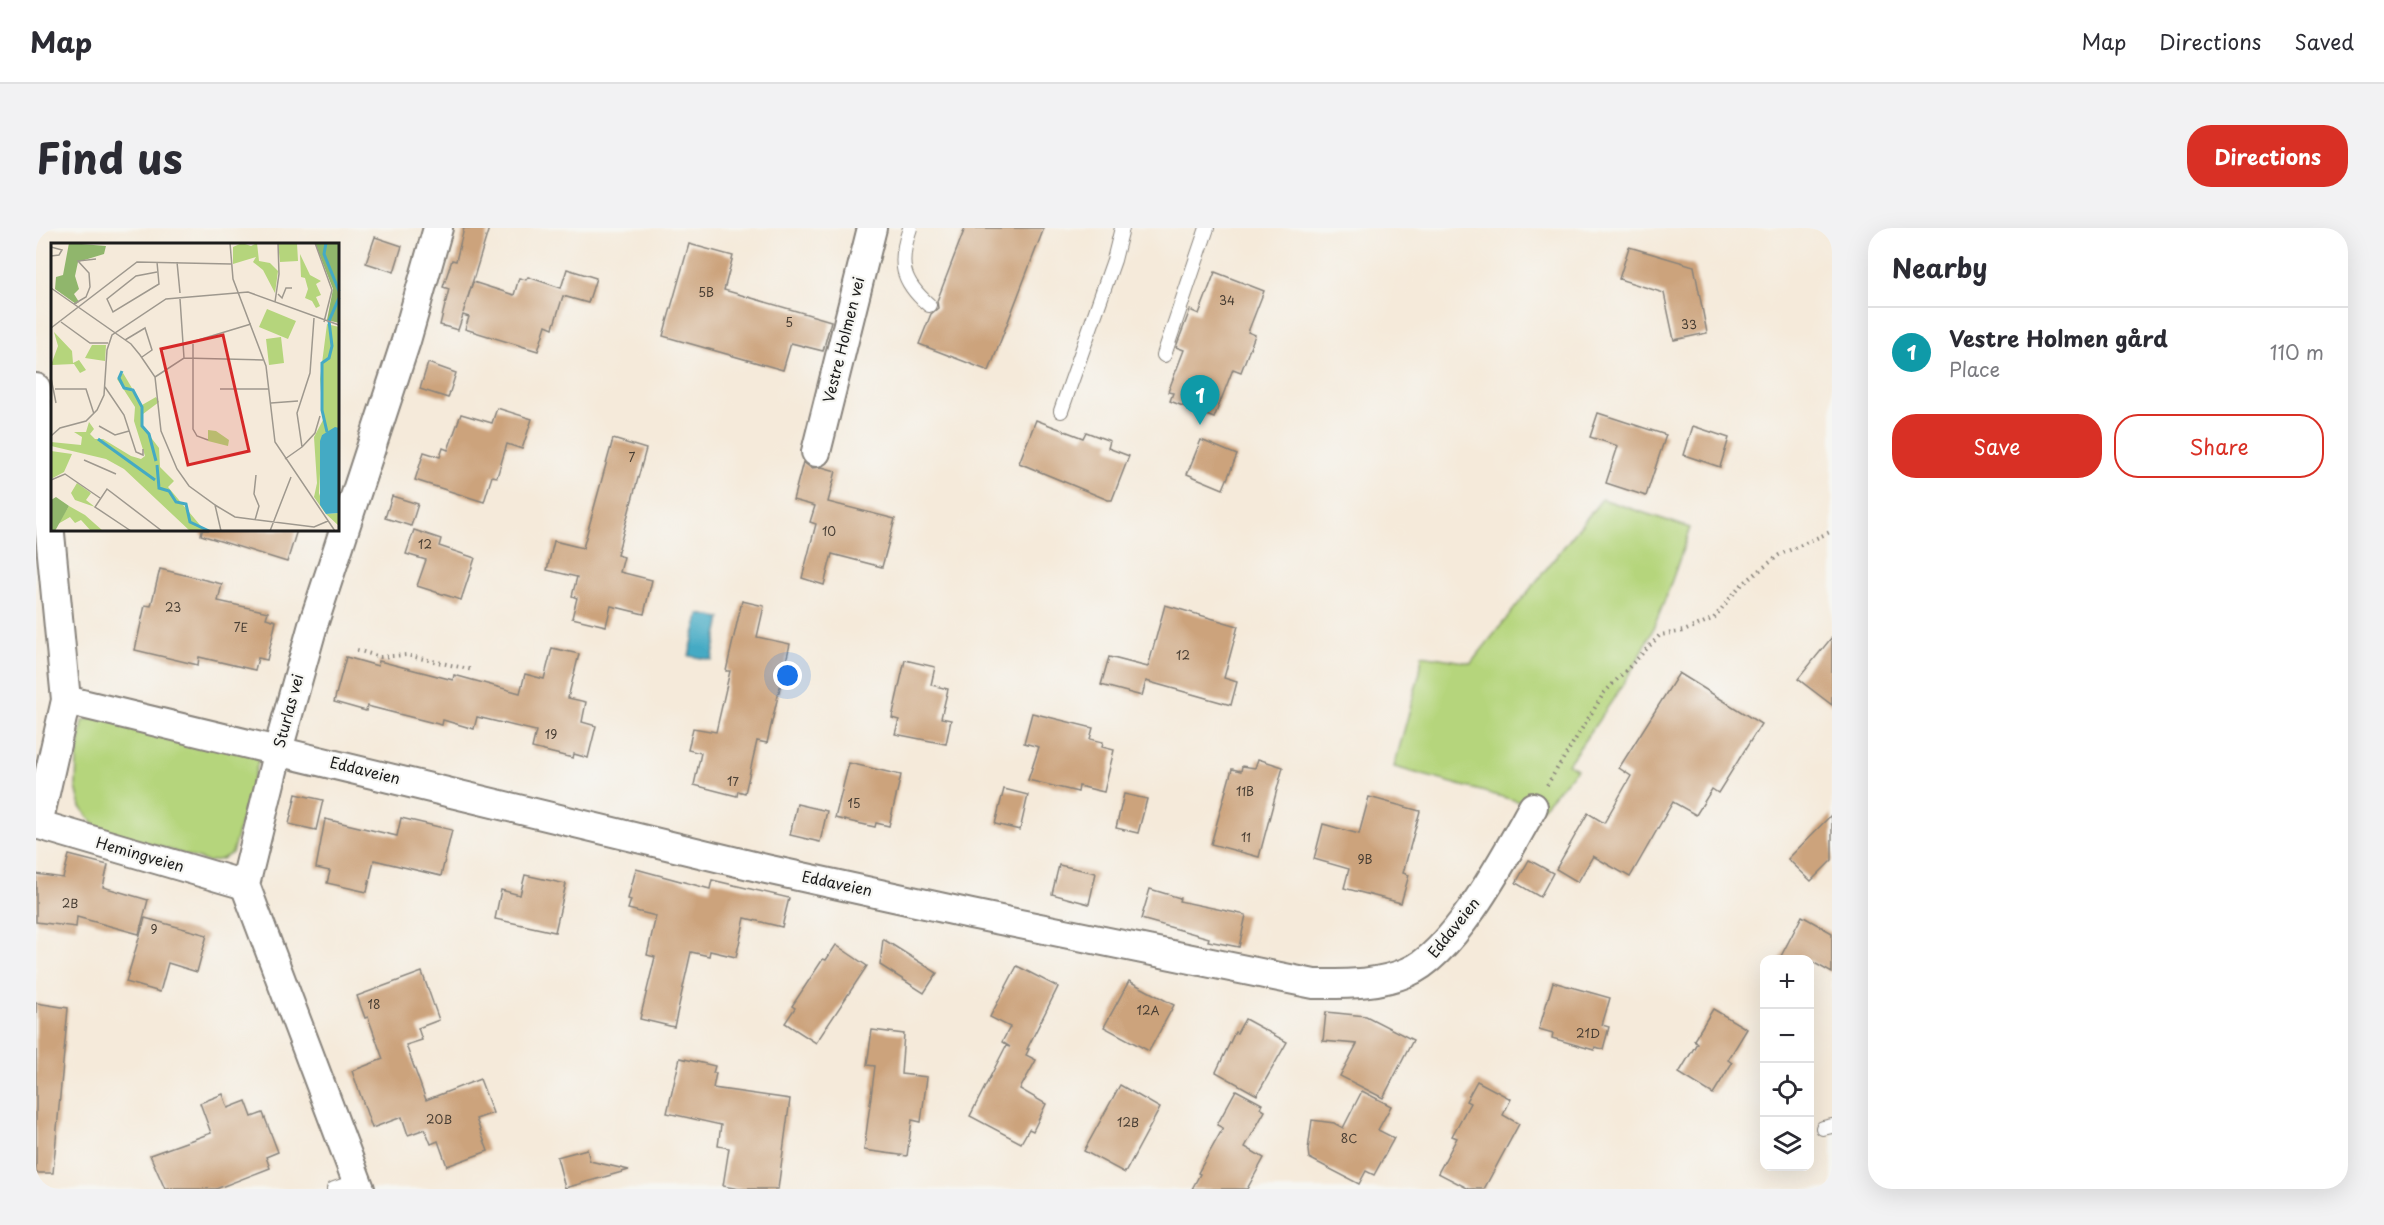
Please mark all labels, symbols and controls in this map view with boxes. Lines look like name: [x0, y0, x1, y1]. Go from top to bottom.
text: Map: [30, 20, 92, 63]
text: Map: [2081, 25, 2126, 57]
text: Directions: [2159, 25, 2261, 57]
text: Saved: [2294, 25, 2354, 57]
text: Find us: [36, 125, 183, 188]
button: Directions: [2187, 125, 2348, 187]
inset map: [51, 243, 339, 531]
text: Nearby: [1892, 248, 1987, 287]
street label: Vestre Holmen vei: [816, 274, 869, 405]
house number: 5B: [698, 283, 714, 301]
house number: 34: [1219, 291, 1235, 309]
house number: 5: [785, 313, 793, 331]
house number: 33: [1681, 315, 1697, 333]
text: Vestre Holmen gård: [1949, 321, 2168, 354]
text: 1: [1907, 337, 1916, 367]
text: 110 m: [2270, 337, 2324, 367]
text: Place: [1949, 354, 2000, 384]
pin: 1: [1180, 376, 1220, 425]
button: Save: [1892, 414, 2102, 478]
button: Share: [2114, 414, 2324, 478]
house number: 7: [629, 448, 636, 466]
house number: 10: [822, 522, 836, 540]
house number: 12: [418, 535, 432, 553]
house number: 23: [165, 598, 181, 616]
house number: 7E: [234, 618, 248, 636]
house number: 12: [1176, 646, 1190, 664]
your location: [773, 661, 802, 690]
street label: Sturlas vei: [267, 671, 308, 750]
house number: 19: [545, 725, 557, 743]
street label: Eddaveien: [328, 750, 403, 789]
house number: 17: [727, 772, 739, 790]
house number: 11B: [1236, 782, 1254, 800]
house number: 15: [847, 794, 861, 812]
house number: 11: [1241, 828, 1251, 846]
street label: Hemingveien: [94, 830, 187, 877]
house number: 9B: [1358, 850, 1373, 868]
street label: Eddaveien: [800, 864, 875, 901]
street label: Eddaveien: [1421, 892, 1484, 962]
house number: 2B: [62, 894, 78, 912]
house number: 9: [150, 920, 158, 938]
map controls: [1760, 955, 1814, 1171]
button: +: [1760, 955, 1814, 1009]
house number: 18: [368, 995, 380, 1013]
house number: 12A: [1137, 1001, 1159, 1019]
button: −: [1760, 1009, 1814, 1063]
house number: 21D: [1576, 1024, 1600, 1042]
button: locate: [1760, 1063, 1814, 1117]
house number: 20B: [426, 1110, 452, 1128]
house number: 12B: [1117, 1113, 1139, 1131]
button: layers: [1760, 1117, 1814, 1171]
house number: 8C: [1341, 1129, 1357, 1147]

